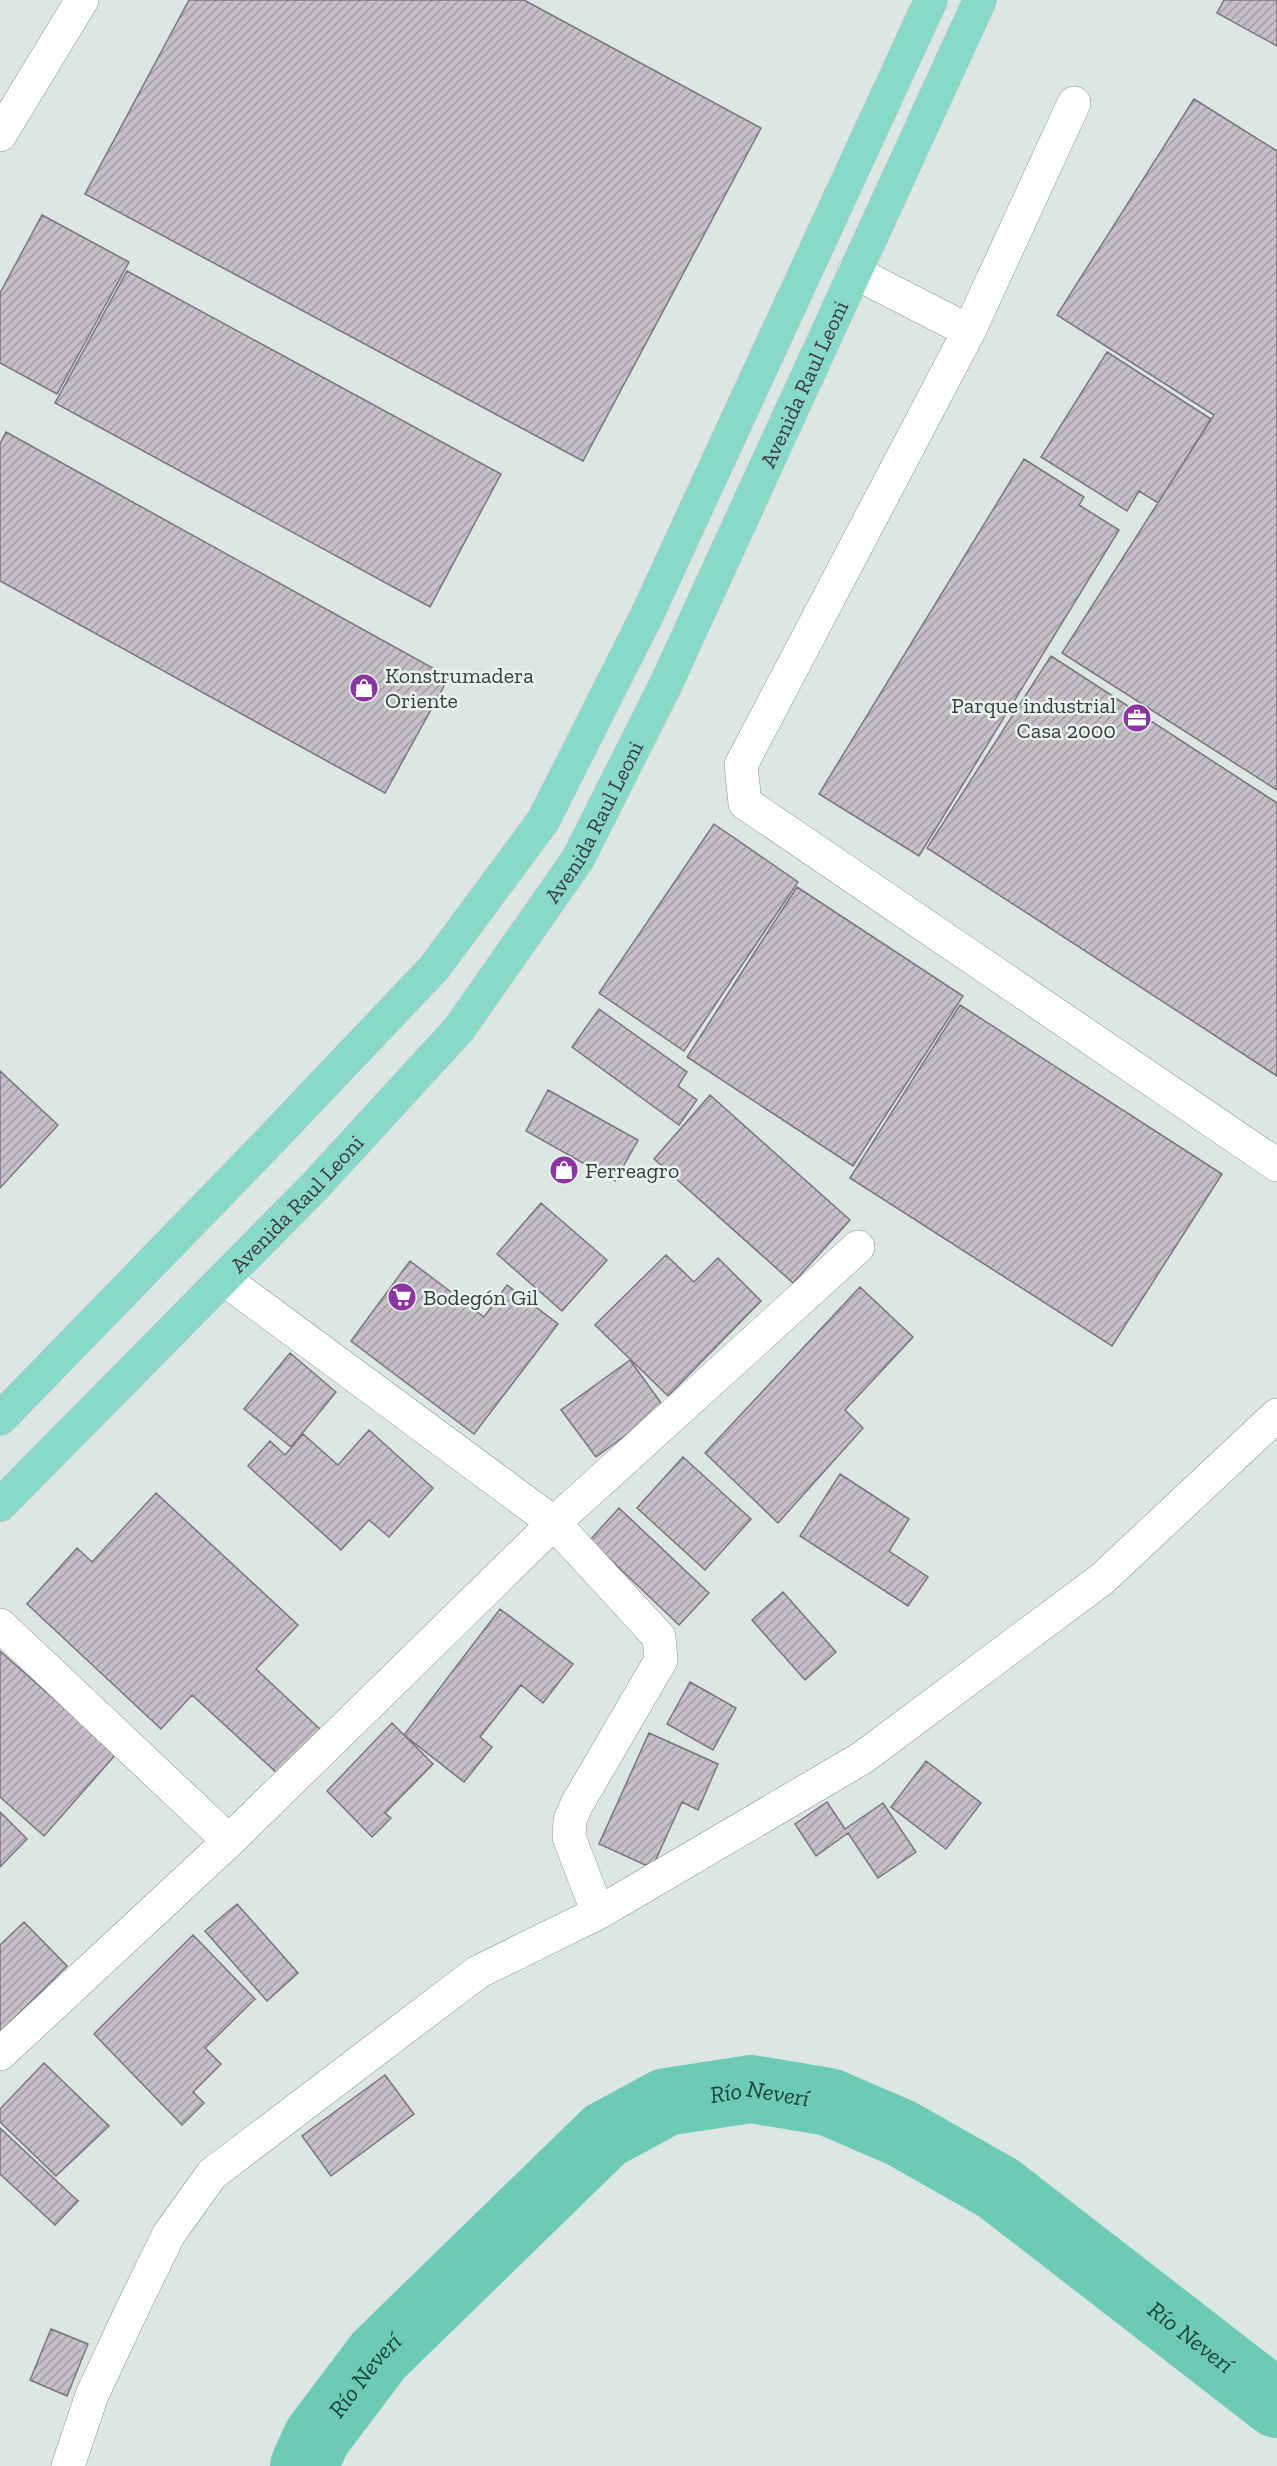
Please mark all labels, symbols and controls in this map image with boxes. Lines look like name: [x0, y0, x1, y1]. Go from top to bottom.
street label: Avenida Raul Leoni: [754, 296, 854, 472]
place label: Konstrumadera Oriente: [385, 662, 534, 714]
shop icon: Konstrumadera Oriente: [348, 672, 380, 704]
place label: Parque industrial Casa 2000: [951, 692, 1116, 744]
office icon: Parque industrial Casa 2000: [1121, 702, 1153, 734]
street label: Avenida Raul Leoni: [539, 737, 649, 908]
street label: Avenida Raul Leoni: [224, 1129, 369, 1278]
shop icon: Ferreagro: [548, 1154, 580, 1186]
place label: Ferreagro: [585, 1157, 679, 1184]
supermarket icon: Bodegón Gil: [386, 1281, 418, 1313]
place label: Bodegón Gil: [423, 1284, 538, 1311]
water label: Río Neverí: [708, 2074, 813, 2113]
water label: Río Neverí: [1142, 2295, 1241, 2380]
water label: Río Neverí: [322, 2325, 408, 2423]

